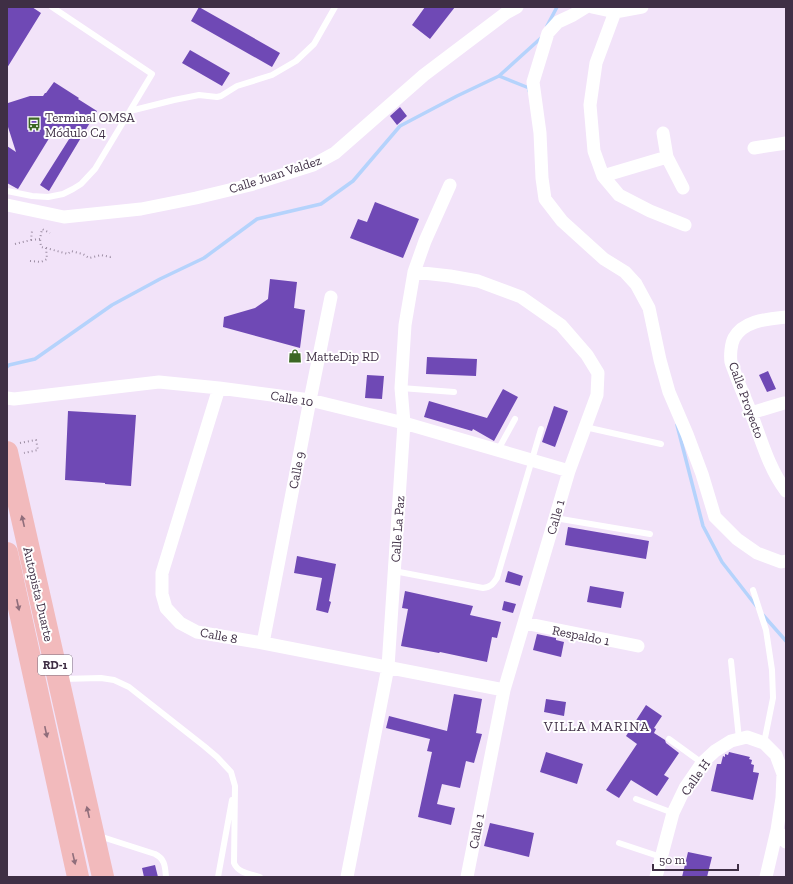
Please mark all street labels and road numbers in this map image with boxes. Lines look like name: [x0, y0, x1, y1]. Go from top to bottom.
street label: Calle Juan Valdez: [227, 152, 323, 196]
street label: Calle Proyecto: [726, 360, 767, 441]
street label: Calle 10: [269, 388, 314, 409]
street label: Calle 9: [286, 450, 307, 490]
street label: Calle La Paz: [388, 495, 407, 563]
street label: Calle 1: [543, 498, 568, 536]
street label: Autopista Duarte: [20, 545, 57, 643]
street label: Respaldo 1: [551, 623, 611, 648]
street label: Calle 8: [199, 625, 239, 646]
road number: RD-1: [38, 655, 72, 675]
street label: Calle H: [678, 756, 713, 798]
street label: Calle 1: [466, 812, 487, 850]

